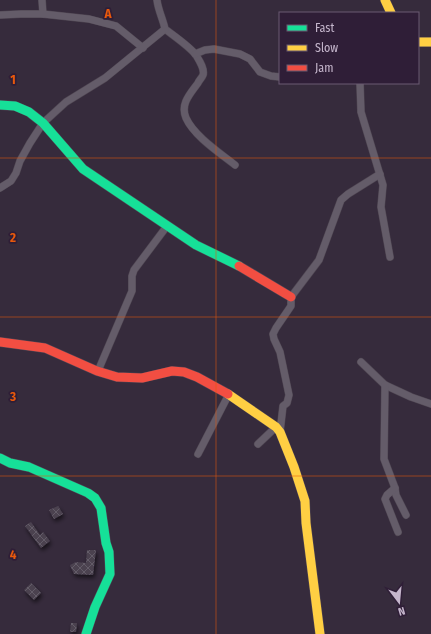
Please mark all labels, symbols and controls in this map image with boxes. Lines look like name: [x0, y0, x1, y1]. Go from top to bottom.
text: A: [103, 6, 112, 21]
legend: [279, 12, 419, 84]
text: Fast: [315, 21, 334, 35]
text: Slow: [315, 41, 338, 55]
text: Jam: [315, 61, 333, 75]
text: 1: [10, 72, 16, 87]
text: 2: [9, 230, 16, 245]
text: 3: [9, 389, 16, 404]
text: 4: [10, 547, 17, 562]
north arrow: [379, 582, 419, 622]
text: N: [397, 604, 407, 618]

